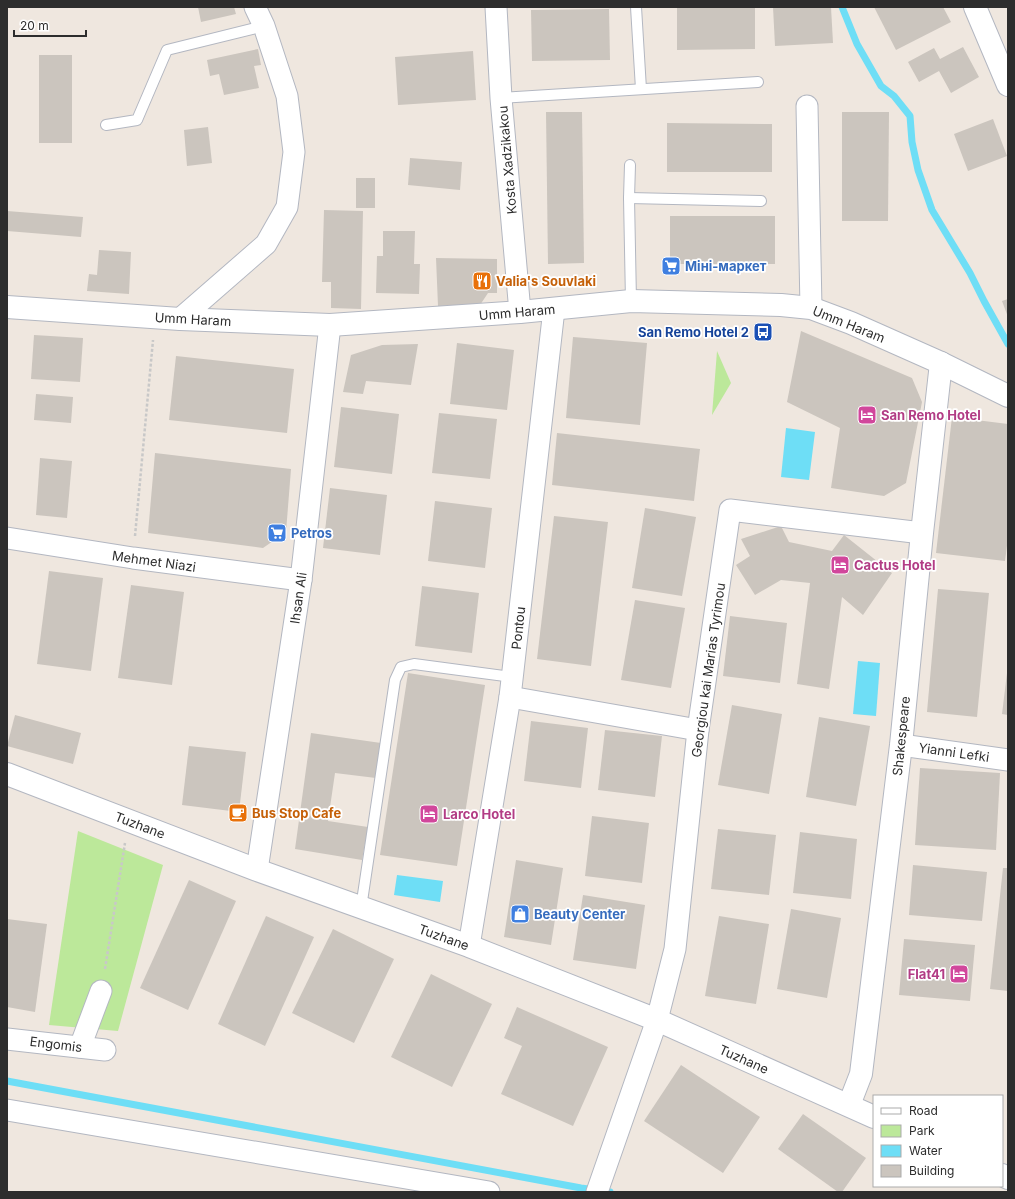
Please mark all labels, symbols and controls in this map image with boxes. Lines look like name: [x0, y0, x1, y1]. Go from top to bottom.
scale bar: [14, 12, 86, 38]
text: 20 m: [20, 18, 49, 33]
street label: Kosta Xadzikakou: [494, 105, 520, 215]
supermarket icon: Міні-маркет: [660, 255, 682, 277]
place label: Міні-маркет: [685, 258, 767, 274]
restaurant icon: Valia's Souvlaki: [471, 270, 493, 292]
place label: Valia's Souvlaki: [496, 273, 596, 289]
street label: Umm Haram: [478, 301, 556, 323]
street label: Umm Haram: [810, 302, 888, 346]
street label: Umm Haram: [154, 309, 232, 329]
bus stop icon: San Remo Hotel 2: [752, 321, 774, 343]
place label: San Remo Hotel 2: [638, 324, 749, 340]
hotel icon: San Remo Hotel: [856, 404, 878, 426]
place label: San Remo Hotel: [881, 407, 981, 423]
supermarket icon: Petros: [266, 522, 288, 544]
place label: Petros: [291, 525, 332, 541]
street label: Mehmet Niazi: [111, 547, 197, 575]
hotel icon: Cactus Hotel: [829, 554, 851, 576]
place label: Cactus Hotel: [854, 557, 936, 573]
street label: Ihsan Ali: [286, 571, 310, 625]
street label: Georgiou kai Marias Tyrimou: [688, 582, 728, 758]
street label: Pontou: [508, 606, 528, 650]
street label: Shakespeare: [889, 695, 913, 777]
street label: Yianni Lefki: [918, 739, 990, 765]
cafe icon: Bus Stop Cafe: [227, 802, 249, 824]
hotel icon: Larco Hotel: [418, 803, 440, 825]
place label: Bus Stop Cafe: [252, 805, 342, 821]
place label: Larco Hotel: [443, 806, 515, 822]
street label: Tuzhane: [113, 808, 167, 842]
shop icon: Beauty Center: [509, 903, 531, 925]
place label: Beauty Center: [534, 906, 626, 922]
street label: Tuzhane: [417, 920, 471, 954]
hotel icon: Flat41: [948, 963, 970, 985]
place label: Flat41: [908, 966, 945, 982]
street label: Engomis: [29, 1033, 83, 1055]
street label: Tuzhane: [717, 1041, 771, 1077]
legend: [873, 1095, 1003, 1187]
text: Road: [909, 1103, 938, 1118]
text: Park: [909, 1123, 935, 1138]
text: Water: [909, 1143, 943, 1158]
text: Building: [909, 1163, 954, 1178]

